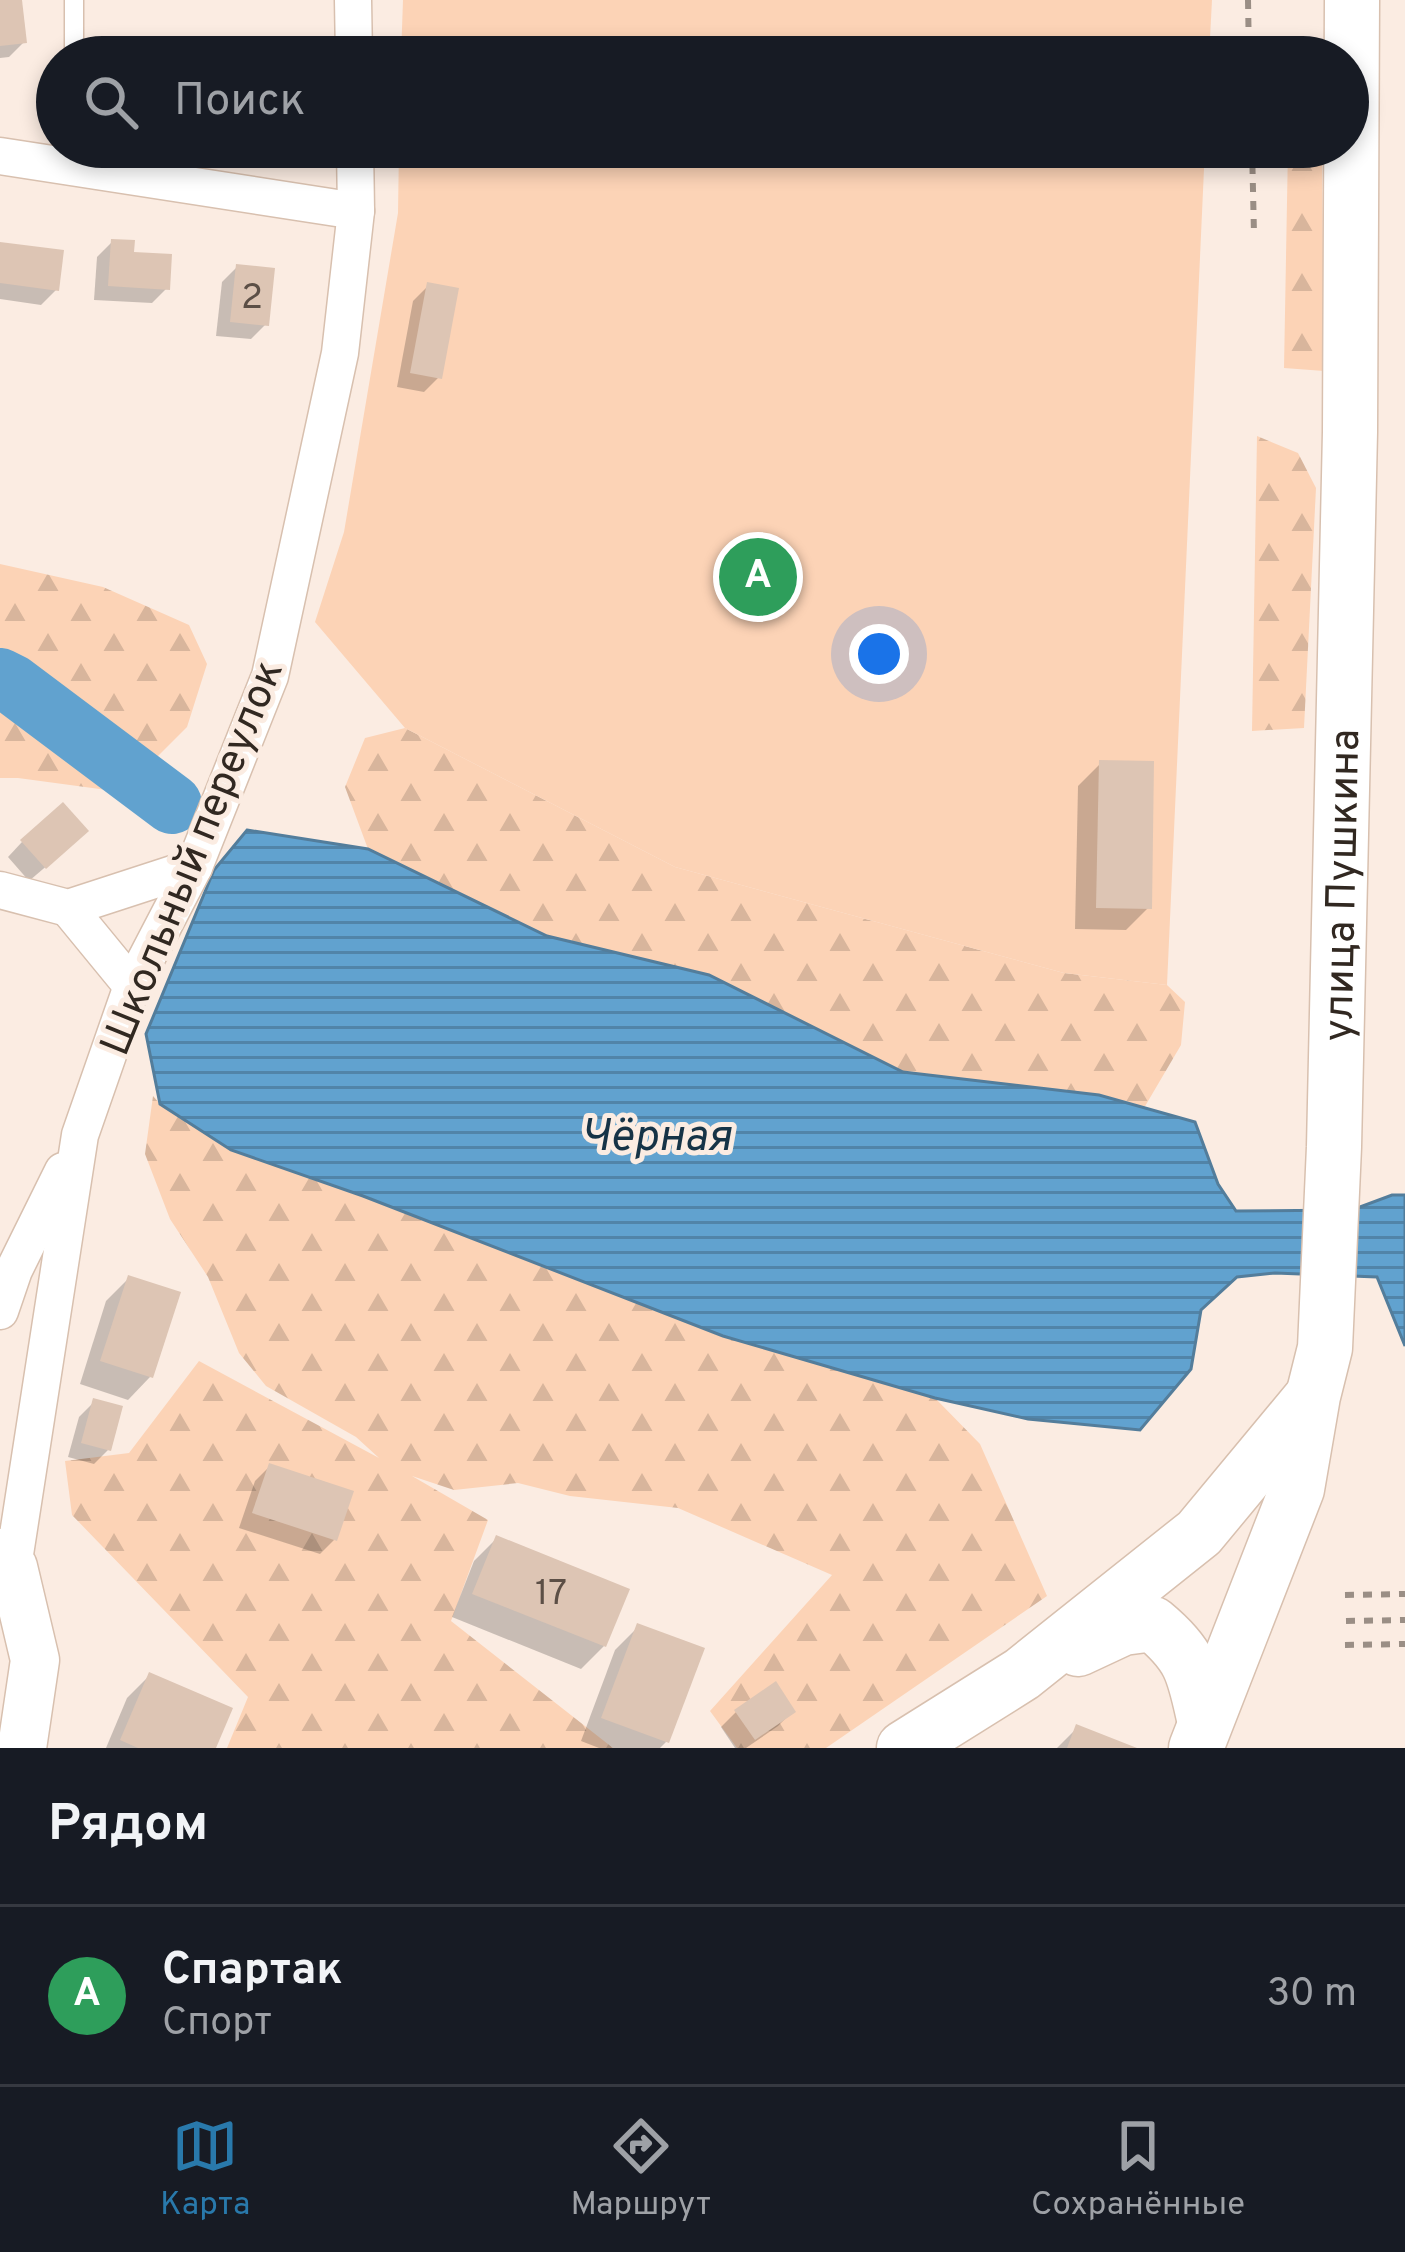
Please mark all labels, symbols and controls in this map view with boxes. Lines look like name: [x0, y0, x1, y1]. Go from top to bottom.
search box: [36, 36, 1369, 168]
icon: search: [78, 69, 144, 135]
text: Поиск: [174, 74, 305, 131]
house number: 2: [241, 276, 263, 322]
pin: A: [719, 532, 797, 622]
your location: [849, 624, 909, 684]
street label: Школьный переулок: [91, 653, 298, 1064]
street label: улица Пушкина: [1314, 728, 1374, 1042]
water label: Чёрная: [581, 1110, 732, 1167]
house number: 17: [535, 1572, 567, 1618]
text: Рядом: [48, 1794, 208, 1859]
text: Спартак: [162, 1943, 343, 2000]
text: A: [73, 1971, 101, 2020]
text: 30 m: [1267, 1971, 1357, 2020]
text: Спорт: [162, 2000, 272, 2049]
tab: Карта: [160, 2113, 250, 2227]
tab: Маршрут: [570, 2113, 711, 2227]
tab: Сохранённые: [1031, 2113, 1245, 2227]

